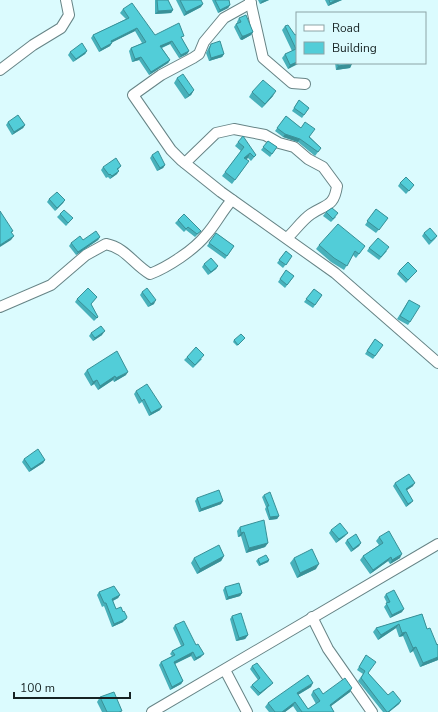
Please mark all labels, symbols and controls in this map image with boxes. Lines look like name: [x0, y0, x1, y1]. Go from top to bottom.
legend: [296, 12, 426, 64]
text: Road: [332, 20, 360, 36]
text: Building: [332, 40, 377, 56]
scale bar: [14, 674, 130, 700]
text: 100 m: [20, 680, 55, 696]

